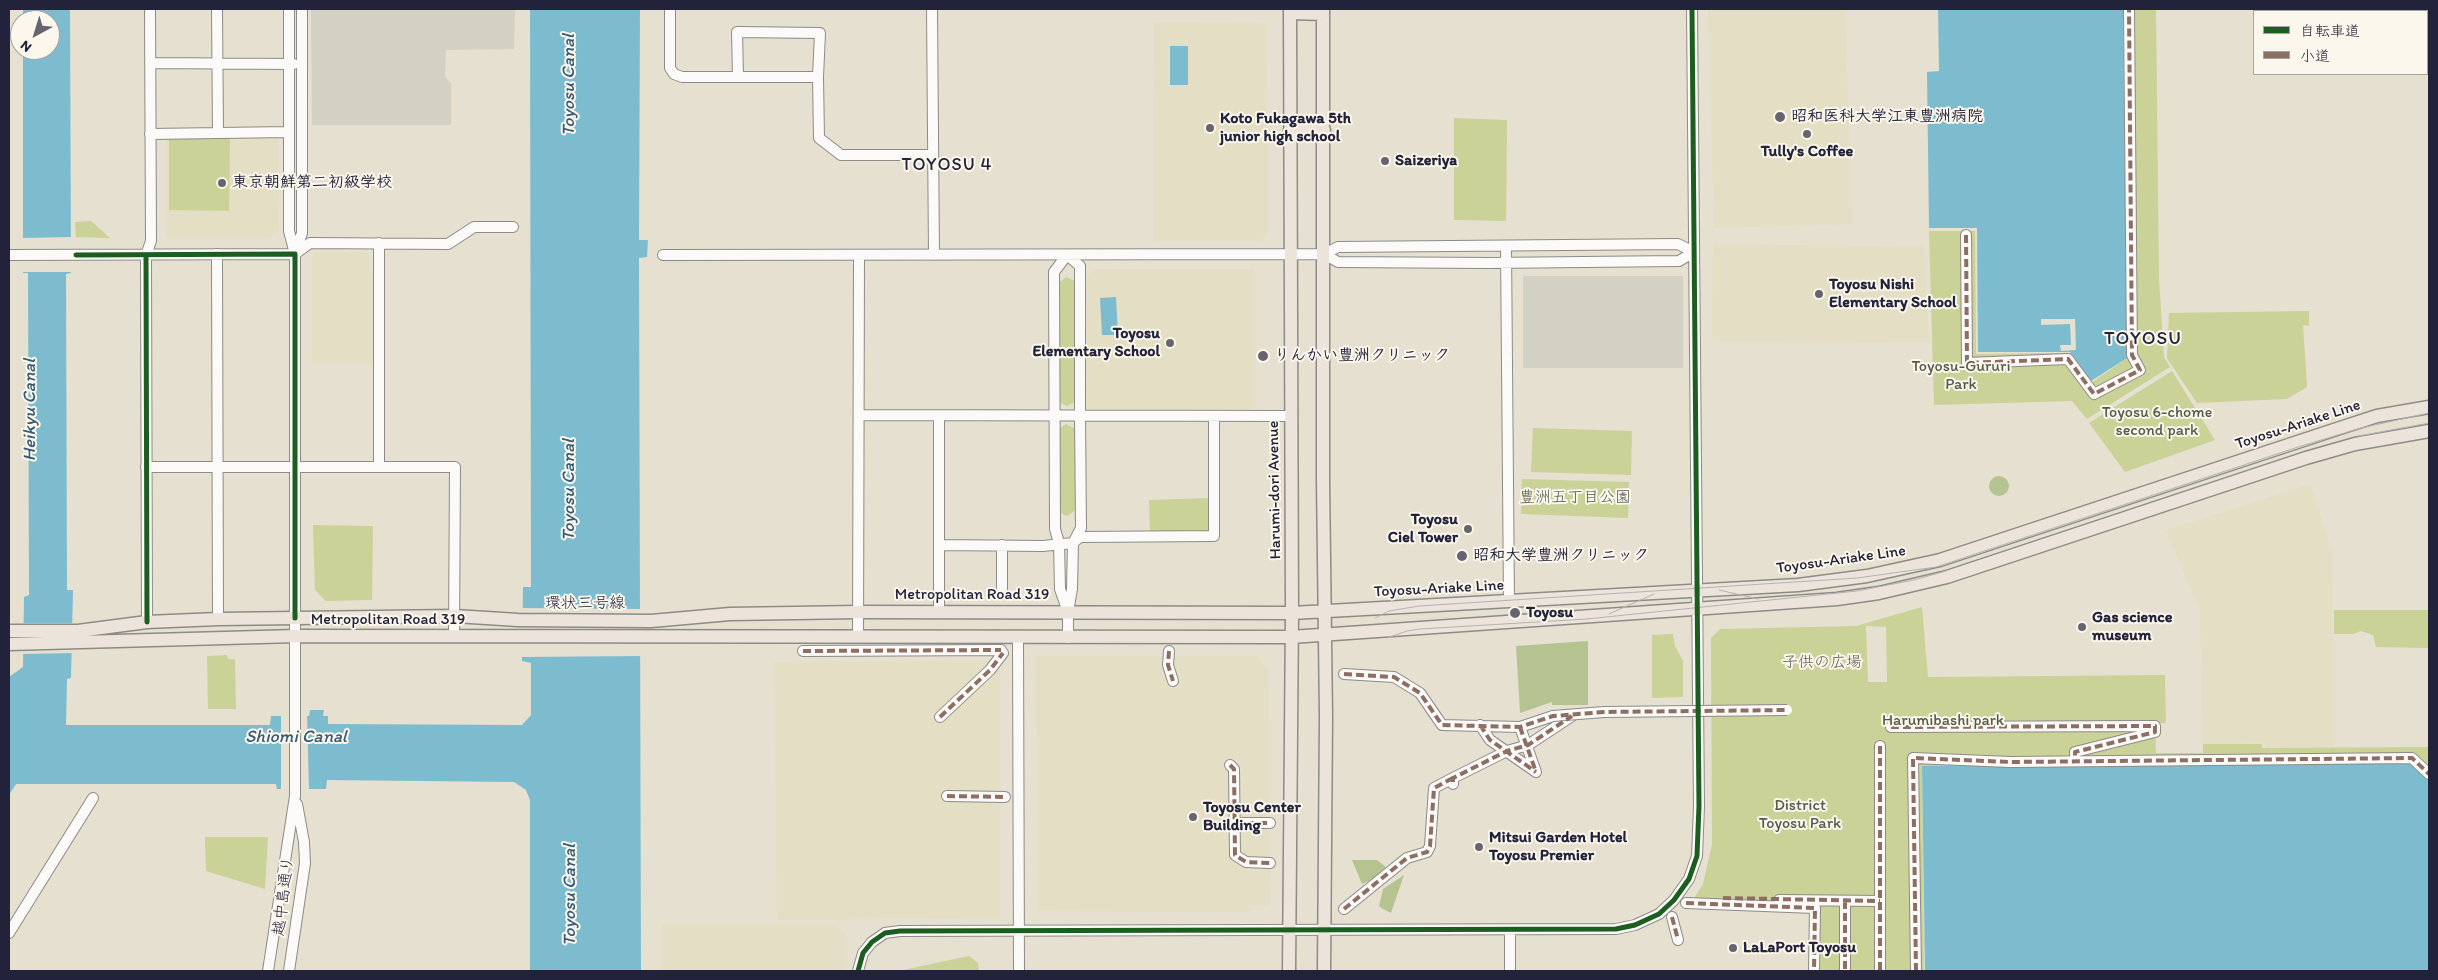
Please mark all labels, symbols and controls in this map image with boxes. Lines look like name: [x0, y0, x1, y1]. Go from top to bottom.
north arrow: [10, 10, 60, 60]
legend: [2253, 10, 2428, 75]
text: 自転車道: [2300, 22, 2360, 40]
water label: Toyosu Canal: [558, 34, 580, 136]
text: N: [17, 37, 35, 56]
text: 小道: [2300, 47, 2330, 65]
place label: 昭和医科大学江東豊洲病院: [1791, 107, 1983, 127]
place label: Koto Fukagawa 5th junior high school: [1220, 109, 1351, 147]
marker: 昭和医科大学江東豊洲病院: [1773, 110, 1787, 124]
marker: Koto Fukagawa 5th junior high school: [1204, 122, 1216, 134]
marker: Tully's Coffee: [1801, 128, 1813, 140]
place label: Tully's Coffee: [1761, 142, 1853, 162]
place label: Saizeriya: [1395, 151, 1457, 171]
district label: TOYOSU 4: [900, 154, 994, 176]
marker: Saizeriya: [1379, 155, 1391, 167]
place label: 東京朝鮮第二初級学校: [232, 173, 392, 193]
marker: 東京朝鮮第二初級学校: [216, 177, 228, 189]
place label: Toyosu Nishi Elementary School: [1829, 275, 1957, 313]
marker: Toyosu Nishi Elementary School: [1813, 288, 1825, 300]
place label: Toyosu Elementary School: [1032, 324, 1160, 362]
district label: TOYOSU: [2103, 328, 2183, 350]
marker: Toyosu Elementary School: [1164, 337, 1176, 349]
place label: りんかい豊洲クリニック: [1274, 346, 1450, 366]
marker: りんかい豊洲クリニック: [1256, 349, 1270, 363]
park label: Toyosu-Gururi Park: [1911, 357, 2011, 395]
water label: Heikyu Canal: [19, 359, 41, 461]
street label: Toyosu-Ariake Line: [2233, 396, 2363, 454]
park label: Toyosu 6-chome second park: [2102, 403, 2212, 441]
street label: Harumi-dori Avenue: [1264, 420, 1286, 560]
water label: Toyosu Canal: [558, 439, 580, 541]
park label: 豊洲五丁目公園: [1519, 488, 1631, 508]
place label: Toyosu Ciel Tower: [1388, 510, 1458, 548]
marker: Toyosu Ciel Tower: [1462, 523, 1474, 535]
street label: Toyosu-Ariake Line: [1775, 541, 1907, 579]
place label: 昭和大学豊洲クリニック: [1473, 546, 1649, 566]
marker: 昭和大学豊洲クリニック: [1455, 549, 1469, 563]
street label: Toyosu-Ariake Line: [1373, 576, 1505, 602]
street label: Metropolitan Road 319: [895, 585, 1049, 605]
street label: 環状三号線: [545, 594, 625, 614]
place label: Toyosu: [1526, 603, 1573, 623]
marker: Toyosu: [1508, 606, 1522, 620]
place label: Gas science museum: [2092, 608, 2172, 646]
street label: Metropolitan Road 319: [311, 610, 465, 630]
marker: Gas science museum: [2076, 621, 2088, 633]
park label: 子供の広場: [1782, 653, 1862, 673]
park label: Harumibashi park: [1882, 711, 2004, 731]
water label: Shiomi Canal: [245, 726, 347, 748]
park label: District Toyosu Park: [1759, 796, 1841, 834]
place label: Toyosu Center Building: [1203, 798, 1301, 836]
marker: Toyosu Center Building: [1187, 811, 1199, 823]
place label: Mitsui Garden Hotel Toyosu Premier: [1489, 828, 1627, 866]
marker: Mitsui Garden Hotel Toyosu Premier: [1473, 841, 1485, 853]
water label: Toyosu Canal: [559, 844, 581, 946]
street label: 越中島通り: [270, 855, 298, 937]
place label: LaLaPort Toyosu: [1743, 938, 1856, 958]
marker: LaLaPort Toyosu: [1727, 942, 1739, 954]

